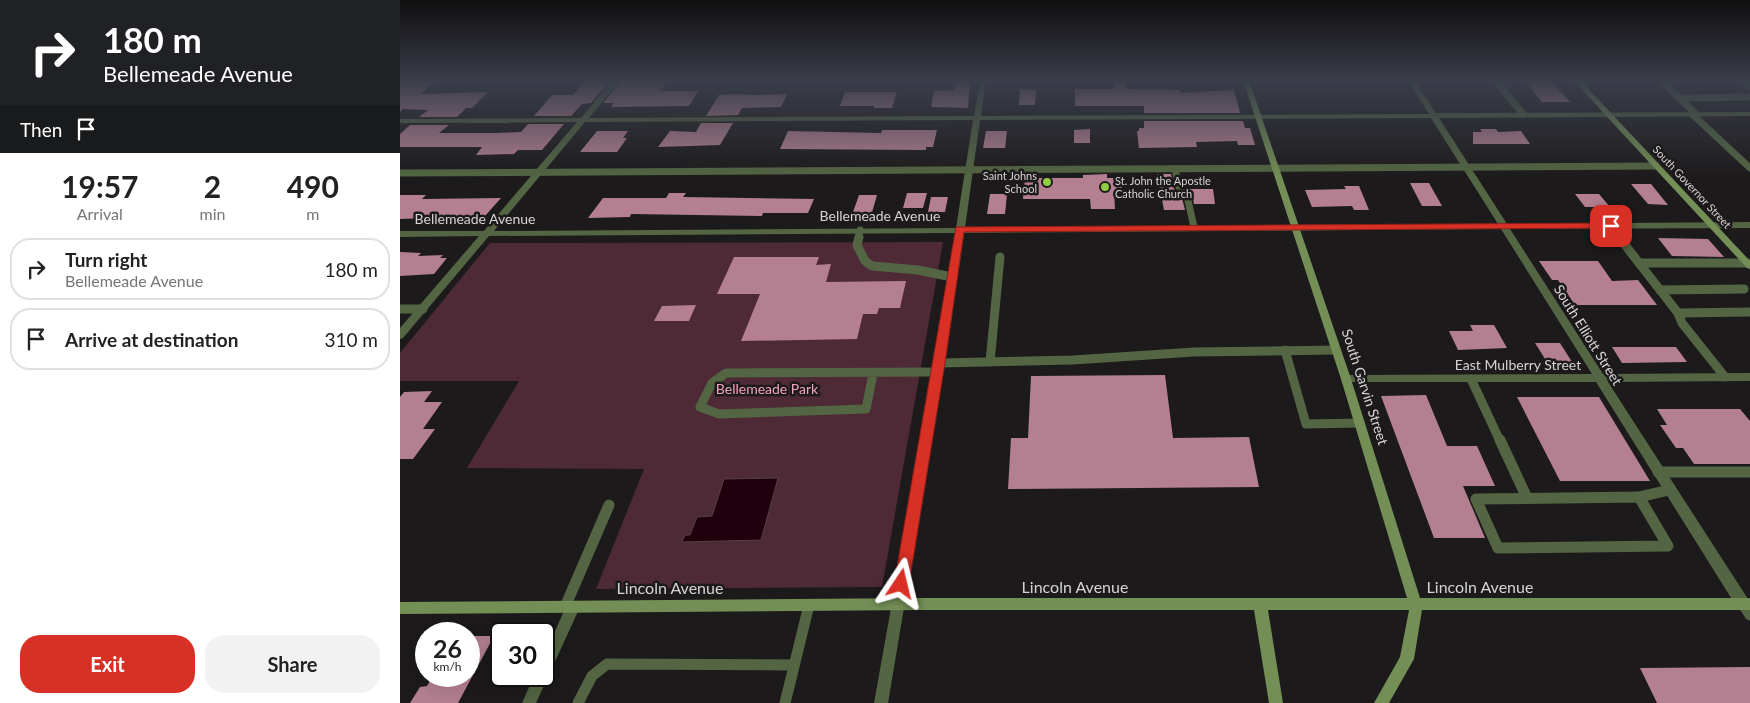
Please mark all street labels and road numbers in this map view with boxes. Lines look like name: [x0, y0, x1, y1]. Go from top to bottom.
street label: South Governor Street: [1651, 143, 1734, 231]
street label: Bellemeade Avenue: [820, 207, 940, 224]
street label: Bellemeade Avenue: [415, 210, 535, 227]
street label: South Elliott Street: [1551, 281, 1626, 388]
street label: South Garvin Street: [1339, 327, 1392, 447]
street label: East Mulberry Street: [1455, 356, 1581, 373]
street label: Lincoln Avenue: [1022, 577, 1128, 596]
street label: Lincoln Avenue: [1427, 577, 1533, 596]
street label: Lincoln Avenue: [617, 578, 723, 597]

